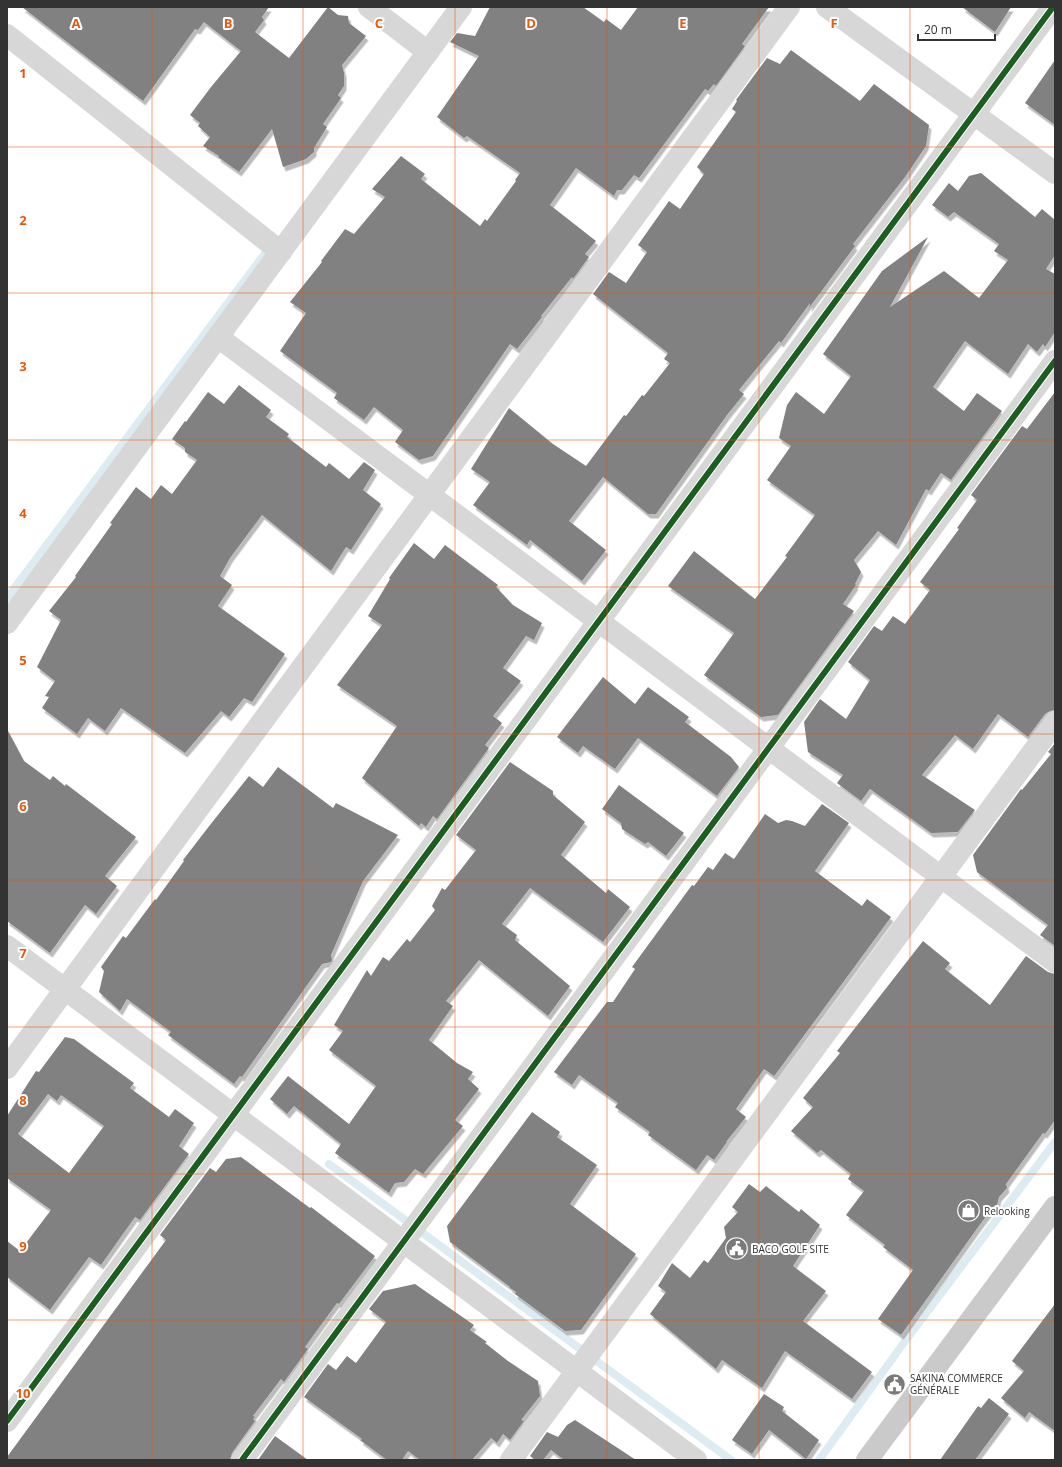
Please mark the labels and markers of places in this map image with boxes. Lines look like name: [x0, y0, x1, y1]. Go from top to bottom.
shop icon: Relooking: [955, 1198, 981, 1224]
place label: Relooking: [984, 1204, 1030, 1218]
public building icon: BACO GOLF SITE: [724, 1236, 750, 1262]
place label: BACO GOLF SITE: [752, 1242, 829, 1256]
public building icon: SAKINA COMMERCE GÉNÉRALE: [881, 1371, 907, 1397]
place label: SAKINA COMMERCE GÉNÉRALE: [910, 1371, 1003, 1397]

